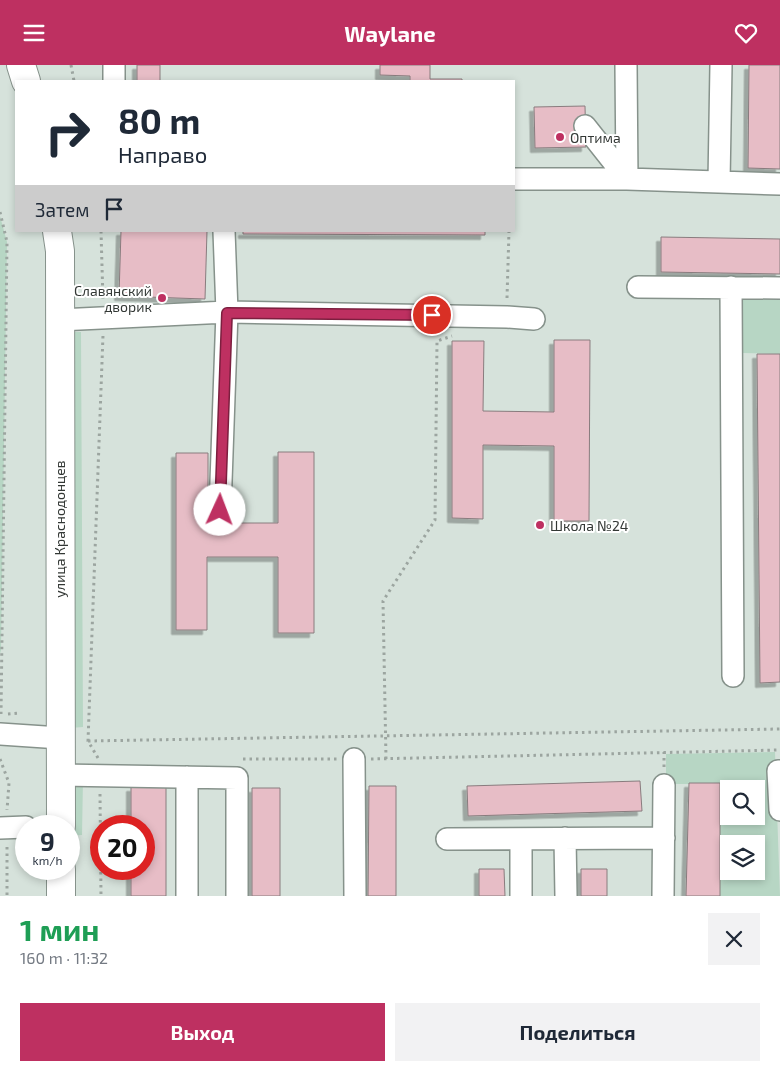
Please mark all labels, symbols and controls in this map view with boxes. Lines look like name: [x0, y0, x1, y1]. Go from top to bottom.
icon: menu: [20, 19, 48, 47]
icon: heart: [732, 19, 760, 47]
text: Waylane: [344, 20, 436, 46]
text: 80 m: [118, 99, 200, 141]
icon: right: [35, 100, 100, 165]
place label: Оптима: [570, 129, 621, 146]
marker: Оптима: [554, 131, 566, 143]
text: Направо: [118, 141, 207, 167]
icon: arrive: [100, 195, 128, 223]
text: Затем: [35, 198, 90, 221]
place label: Славянский дворик: [74, 282, 152, 315]
marker: Славянский дворик: [156, 292, 168, 304]
pin: [411, 294, 453, 336]
icon: arrive: [418, 301, 446, 329]
street label: улица Краснодонцев: [51, 460, 68, 598]
position arrow: [193, 483, 245, 535]
place label: Школа №24: [550, 517, 628, 534]
marker: Школа №24: [534, 519, 546, 531]
map controls: [720, 780, 765, 880]
button: search: [720, 780, 765, 825]
speed limit sign: 20: [90, 815, 155, 880]
text: 9: [40, 826, 55, 856]
button: layers: [720, 835, 765, 880]
text: km/h: [33, 853, 62, 867]
text: 1 мин: [20, 911, 99, 947]
button: close: [708, 913, 760, 965]
text: 160 m · 11:32: [20, 948, 108, 967]
button: Выход: [20, 1003, 385, 1061]
button: Поделиться: [395, 1003, 760, 1061]

